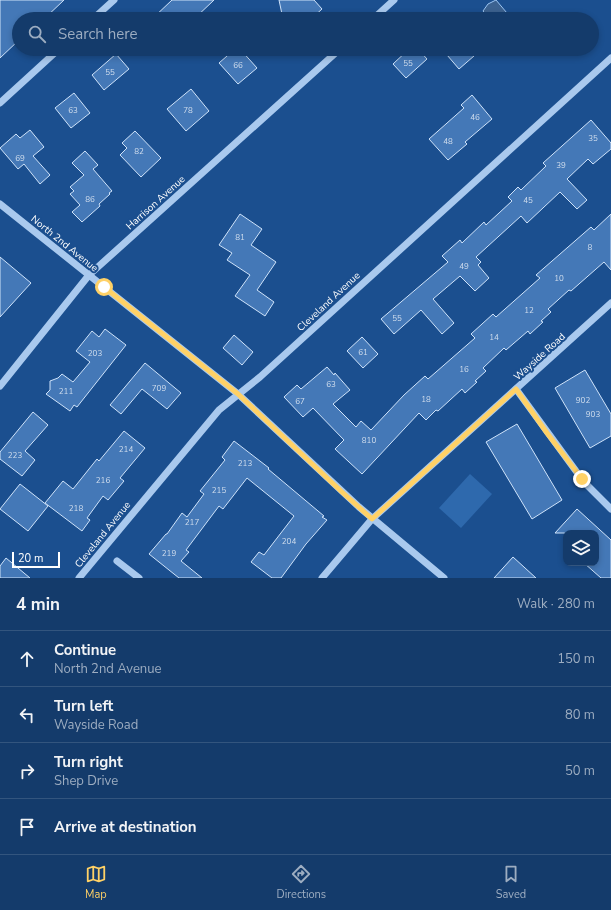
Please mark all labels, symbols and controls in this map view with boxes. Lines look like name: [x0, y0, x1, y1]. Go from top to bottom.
search box: [12, 12, 599, 56]
icon: search: [26, 23, 48, 45]
text: Search here: [58, 24, 138, 44]
house number: 55: [403, 58, 413, 69]
house number: 66: [233, 60, 243, 71]
house number: 55: [105, 67, 115, 78]
house number: 63: [68, 105, 78, 116]
house number: 78: [183, 105, 193, 116]
house number: 46: [470, 112, 480, 123]
house number: 35: [588, 133, 598, 144]
house number: 48: [443, 136, 453, 147]
house number: 82: [134, 146, 144, 157]
house number: 69: [15, 153, 25, 164]
house number: 39: [556, 160, 566, 171]
street label: Harrison Avenue: [123, 172, 188, 233]
house number: 86: [85, 194, 95, 205]
house number: 45: [523, 195, 533, 206]
street label: North 2nd Avenue: [28, 212, 101, 275]
house number: 81: [235, 232, 245, 243]
house number: 8: [588, 242, 593, 253]
house number: 49: [459, 261, 469, 272]
street label: Cleveland Avenue: [294, 269, 363, 335]
house number: 10: [554, 273, 564, 284]
route start: [95, 278, 113, 296]
house number: 12: [524, 305, 534, 316]
house number: 55: [392, 313, 402, 324]
street label: Wayside Road: [511, 330, 569, 384]
house number: 14: [489, 332, 499, 343]
house number: 61: [358, 347, 368, 358]
house number: 203: [88, 348, 102, 359]
house number: 16: [459, 364, 469, 375]
house number: 63: [326, 379, 336, 390]
house number: 709: [152, 383, 166, 394]
house number: 211: [59, 386, 73, 397]
house number: 18: [421, 394, 431, 405]
house number: 902: [576, 395, 590, 406]
house number: 67: [295, 396, 305, 407]
house number: 903: [586, 409, 600, 420]
house number: 810: [362, 435, 376, 446]
house number: 214: [119, 444, 133, 455]
house number: 223: [8, 450, 22, 461]
house number: 213: [238, 458, 252, 469]
route end: [573, 470, 591, 488]
house number: 216: [96, 475, 110, 486]
house number: 215: [212, 485, 226, 496]
street label: Cleveland Avenue: [72, 498, 134, 571]
house number: 218: [69, 503, 83, 514]
house number: 217: [185, 517, 199, 528]
map controls: [563, 530, 599, 566]
button: layers: [563, 530, 599, 566]
house number: 204: [282, 536, 296, 547]
house number: 219: [162, 548, 176, 559]
scale bar: [12, 550, 60, 569]
text: 20 m: [18, 551, 43, 566]
text: 4 min: [16, 593, 60, 616]
text: Walk · 280 m: [517, 595, 595, 613]
text: Continue: [54, 640, 116, 660]
icon: ahead: [16, 648, 38, 670]
text: 150 m: [557, 650, 595, 668]
text: North 2nd Avenue: [54, 660, 161, 678]
text: Turn left: [54, 696, 113, 716]
icon: left: [16, 704, 38, 726]
text: 80 m: [565, 706, 595, 724]
text: Wayside Road: [54, 716, 138, 734]
text: Turn right: [54, 752, 123, 772]
icon: right: [16, 760, 38, 782]
text: 50 m: [565, 762, 595, 780]
text: Shep Drive: [54, 772, 118, 790]
icon: arrive: [16, 816, 38, 838]
text: Arrive at destination: [54, 817, 197, 837]
tab: Map: [85, 863, 107, 902]
tab: Directions: [277, 863, 326, 902]
tab: Saved: [496, 863, 526, 902]

